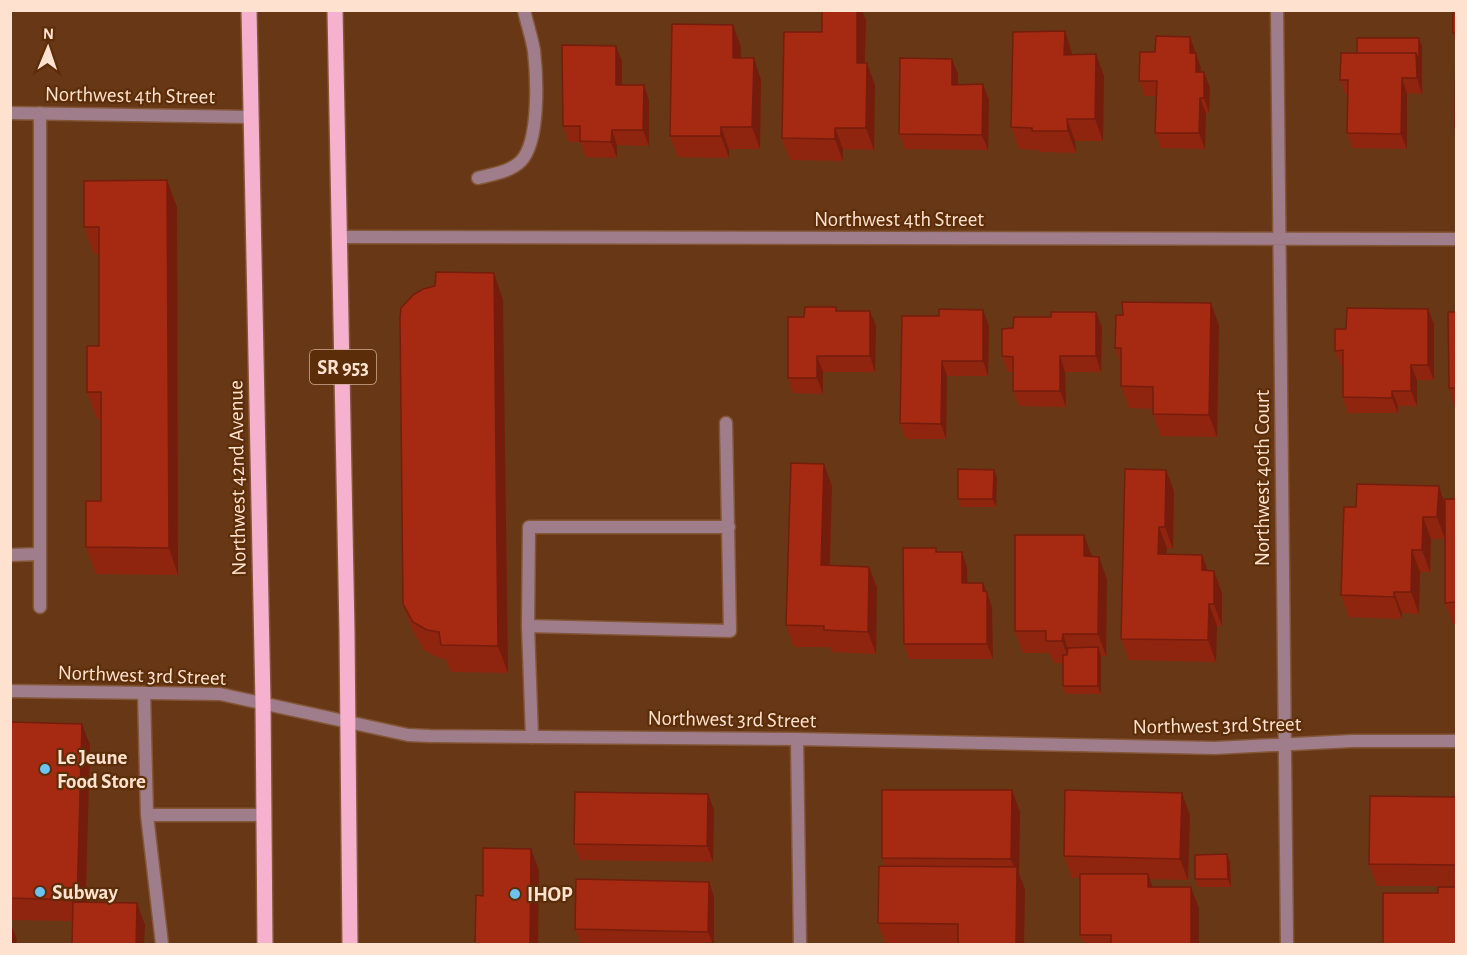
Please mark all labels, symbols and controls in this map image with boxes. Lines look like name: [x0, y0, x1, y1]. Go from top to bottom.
north arrow: [18, 18, 78, 78]
text: N: [43, 26, 54, 42]
street label: Northwest 4th Street: [45, 84, 216, 107]
street label: Northwest 4th Street: [814, 209, 984, 230]
road number: SR 953: [310, 350, 376, 384]
street label: Northwest 42nd Avenue: [225, 380, 250, 576]
street label: Northwest 40th Court: [1252, 389, 1273, 566]
street label: Northwest 3rd Street: [57, 662, 227, 689]
street label: Northwest 3rd Street: [647, 708, 817, 731]
street label: Northwest 3rd Street: [1132, 714, 1302, 737]
place label: Le Jeune Food Store: [57, 747, 146, 792]
marker: Le Jeune Food Store: [38, 762, 52, 776]
place label: Subway: [52, 882, 118, 903]
place label: IHOP: [527, 884, 573, 905]
marker: Subway: [33, 885, 47, 899]
marker: IHOP: [508, 887, 522, 901]

